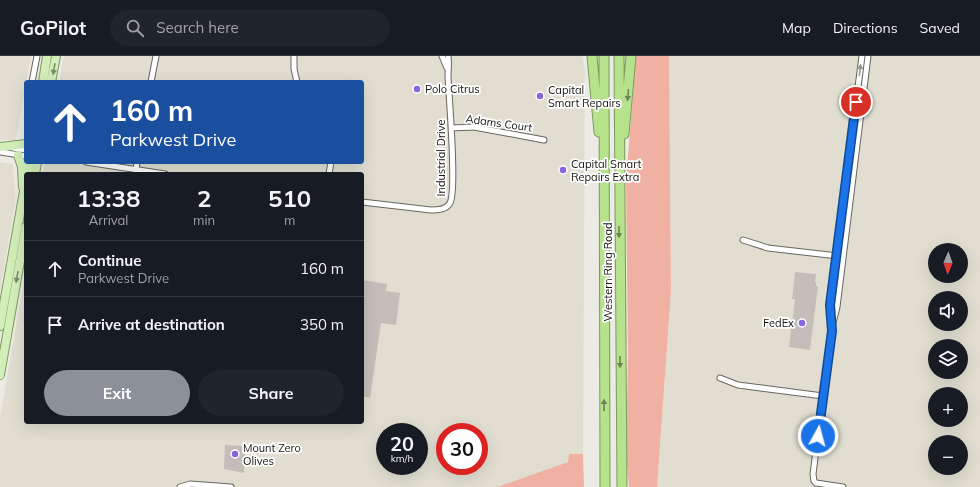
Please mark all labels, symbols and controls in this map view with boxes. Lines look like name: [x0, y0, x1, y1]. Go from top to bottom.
search box: [110, 10, 390, 46]
text: GoPilot: [20, 16, 86, 40]
icon: search: [124, 17, 146, 39]
text: Search here: [156, 18, 239, 37]
text: Map: [782, 19, 811, 37]
text: Directions: [833, 19, 898, 37]
text: Saved: [920, 19, 960, 37]
one-way arrow: [50, 63, 56, 75]
one-way arrow: [857, 64, 863, 76]
place label: Polo Citrus: [425, 82, 480, 96]
place label: Capital Smart Repairs: [548, 83, 621, 110]
marker: Polo Citrus: [412, 84, 422, 94]
pin: [839, 85, 873, 119]
one-way arrow: [624, 89, 631, 101]
marker: Capital Smart Repairs: [535, 91, 545, 101]
icon: arrive: [845, 91, 867, 113]
text: 160 m: [110, 93, 193, 128]
icon: ahead: [44, 96, 96, 148]
street label: Adams Court: [465, 111, 533, 135]
street label: Industrial Drive: [434, 120, 448, 196]
text: Parkwest Drive: [110, 128, 236, 151]
place label: Capital Smart Repairs Extra: [571, 157, 641, 184]
marker: Capital Smart Repairs Extra: [558, 165, 568, 175]
text: 13:38: [77, 183, 140, 213]
text: 2: [197, 183, 211, 213]
text: 510: [268, 183, 311, 213]
text: Arrival: [89, 212, 128, 228]
text: min: [193, 212, 215, 228]
text: m: [284, 212, 295, 228]
street label: Western Ring Road: [601, 222, 615, 322]
one-way arrow: [616, 226, 622, 239]
north arrow: [928, 243, 968, 283]
map controls: [928, 243, 968, 475]
text: Continue: [78, 251, 141, 270]
icon: ahead: [44, 258, 66, 280]
text: 160 m: [300, 259, 344, 278]
text: Parkwest Drive: [78, 270, 169, 286]
one-way arrow: [14, 271, 20, 283]
button: sound: [928, 291, 968, 331]
icon: arrive: [44, 314, 66, 336]
text: Arrive at destination: [78, 315, 225, 334]
text: 350 m: [300, 315, 344, 334]
place label: FedEx: [763, 316, 794, 330]
marker: FedEx: [797, 318, 807, 328]
button: layers: [928, 339, 968, 379]
one-way arrow: [617, 356, 623, 369]
button: Exit: [44, 370, 190, 416]
button: Share: [198, 370, 344, 416]
button: +: [928, 387, 968, 427]
one-way arrow: [601, 398, 607, 411]
position arrow: [797, 415, 839, 457]
speed limit sign: 30: [436, 423, 488, 475]
text: 20: [390, 431, 414, 456]
button: −: [928, 435, 968, 475]
place label: Mount Zero Olives: [243, 441, 301, 468]
marker: Mount Zero Olives: [230, 449, 240, 459]
text: km/h: [391, 452, 413, 465]

